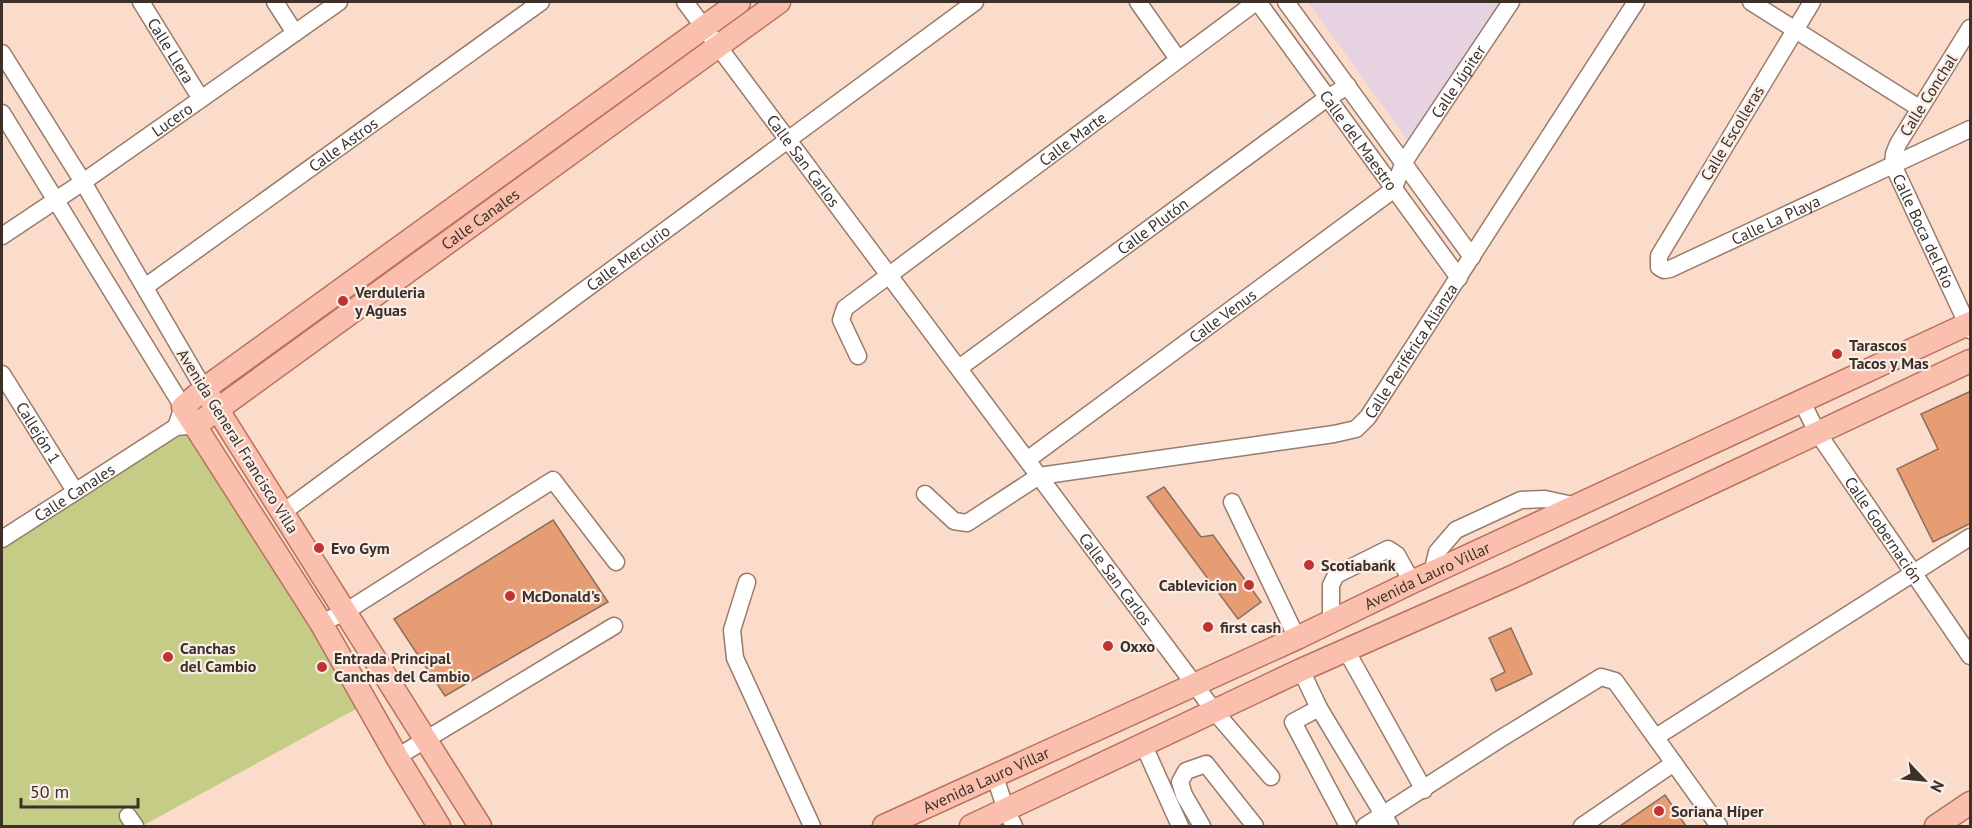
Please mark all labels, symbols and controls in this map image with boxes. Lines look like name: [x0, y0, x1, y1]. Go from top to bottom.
street label: Calle Llera: [143, 14, 199, 87]
street label: Calle Júpiter: [1426, 40, 1490, 122]
street label: Calle Conchal: [1895, 50, 1961, 140]
street label: Calle Escolleras: [1696, 82, 1768, 184]
street label: Calle del Maestro: [1315, 86, 1402, 194]
street label: Lucero: [147, 98, 196, 141]
street label: Calle Marte: [1035, 107, 1110, 170]
street label: Calle San Carlos: [762, 110, 845, 211]
street label: Calle Astros: [305, 113, 382, 176]
street label: Calle Boca del Río: [1888, 170, 1959, 291]
street label: Calle Canales: [437, 184, 523, 254]
street label: Calle La Playa: [1728, 190, 1823, 249]
street label: Calle Plutón: [1113, 193, 1192, 259]
street label: Calle Mercurio: [582, 220, 674, 295]
street label: Calle Periférica Alianza: [1360, 280, 1462, 422]
place label: Verduleria y Aguas: [354, 282, 425, 320]
street label: Calle Venus: [1185, 284, 1260, 347]
marker: Verduleria y Aguas: [336, 294, 350, 308]
place label: Tarascos Tacos y Mas: [1849, 335, 1929, 373]
street label: Avenida General Francisco Villa: [173, 345, 303, 537]
marker: Tarascos Tacos y Mas: [1830, 347, 1844, 361]
street label: Callejón 1: [12, 398, 65, 467]
street label: Calle Canales: [30, 459, 118, 526]
street label: Calle Gobernación: [1840, 473, 1927, 587]
street label: Calle San Carlos: [1075, 529, 1157, 629]
street label: Avenida Lauro Villar: [1361, 537, 1494, 614]
place label: Evo Gym: [331, 538, 390, 558]
marker: Evo Gym: [312, 541, 326, 555]
place label: Scotiabank: [1321, 555, 1396, 575]
marker: Scotiabank: [1302, 558, 1316, 572]
place label: Cablevicion: [1159, 575, 1237, 595]
marker: Cablevicion: [1242, 578, 1256, 592]
place label: McDonald's: [522, 586, 601, 606]
marker: McDonald's: [503, 589, 517, 603]
place label: first cash: [1220, 617, 1281, 637]
marker: first cash: [1201, 620, 1215, 634]
place label: Oxxo: [1120, 636, 1156, 656]
place label: Canchas del Cambio: [180, 638, 257, 676]
marker: Oxxo: [1101, 639, 1115, 653]
place label: Entrada Principal Canchas del Cambio: [334, 648, 471, 686]
marker: Canchas del Cambio: [161, 650, 175, 664]
marker: Entrada Principal Canchas del Cambio: [315, 660, 329, 674]
street label: Avenida Lauro Villar: [919, 742, 1053, 817]
north arrow: [1894, 750, 1954, 810]
scale bar: [21, 771, 138, 809]
text: N: [1926, 777, 1949, 796]
text: 50 m: [30, 780, 69, 803]
place label: Soriana Híper: [1671, 801, 1764, 821]
marker: Soriana Híper: [1652, 804, 1666, 818]

